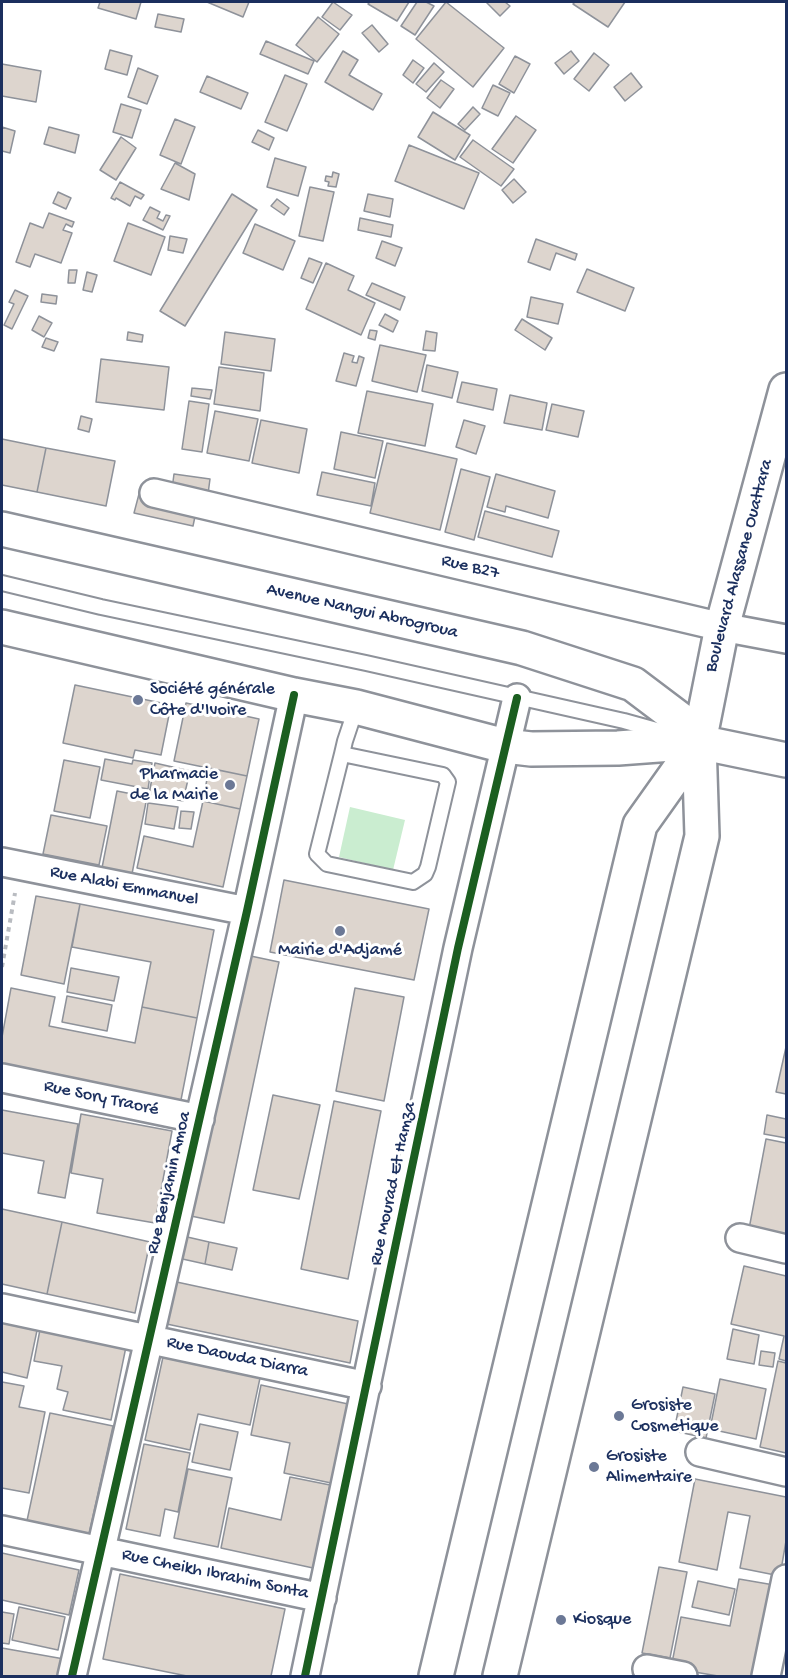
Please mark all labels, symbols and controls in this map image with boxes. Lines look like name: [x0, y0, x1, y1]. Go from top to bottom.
street label: Boulevard Alassane Ouattara: [701, 457, 779, 675]
street label: Rue B27: [439, 551, 501, 585]
street label: Avenue Nangui Abrogroua: [264, 579, 460, 645]
place label: Société générale Côte d'Ivoire: [150, 679, 275, 722]
marker: Société générale Côte d'Ivoire: [131, 693, 145, 707]
place label: Pharmacie de la Mairie: [130, 764, 218, 806]
marker: Pharmacie de la Mairie: [223, 778, 237, 792]
street label: Rue Alabi Emmanuel: [48, 862, 200, 912]
marker: Mairie d'Adjamé: [333, 924, 347, 938]
place label: Mairie d'Adjamé: [278, 940, 402, 962]
street label: Rue Sory Traoré: [42, 1076, 160, 1122]
street label: Rue Mourad Et Hamza: [366, 1100, 422, 1268]
street label: Rue Benjamin Amoa: [143, 1109, 197, 1257]
street label: Rue Daouda Diarra: [164, 1332, 310, 1384]
place label: Grosiste Cosmetique: [631, 1395, 719, 1438]
marker: Grosiste Cosmetique: [612, 1409, 626, 1423]
place label: Grosiste Alimentaire: [606, 1446, 692, 1488]
marker: Grosiste Alimentaire: [587, 1460, 601, 1474]
street label: Rue Cheikh Ibrahim Sonta: [120, 1545, 310, 1605]
place label: Kiosque: [573, 1609, 631, 1631]
marker: Kiosque: [554, 1613, 568, 1627]

